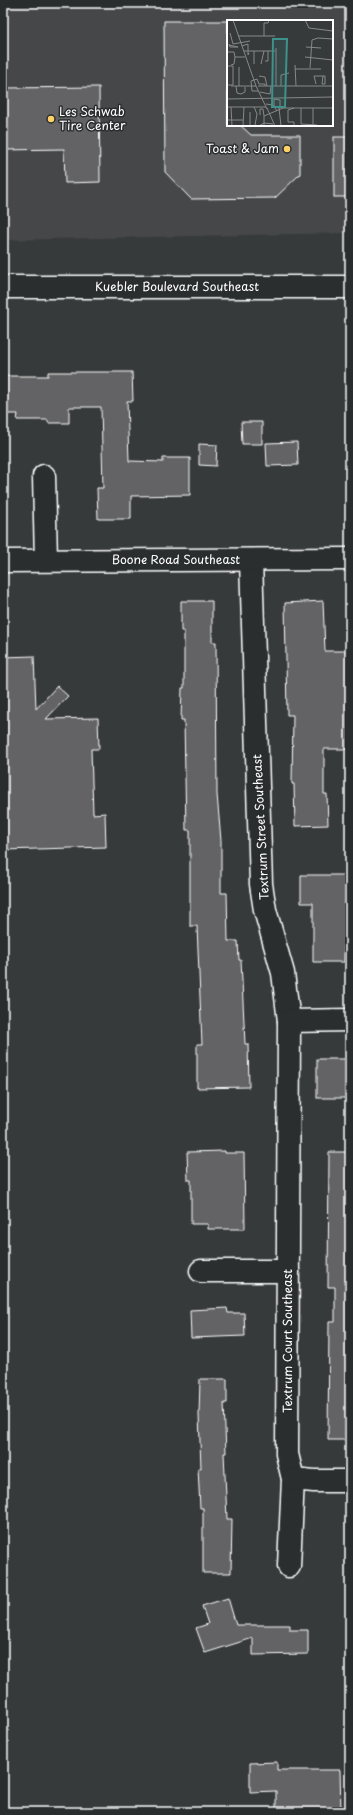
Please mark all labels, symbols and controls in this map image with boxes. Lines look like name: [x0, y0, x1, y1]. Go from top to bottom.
inset map: [227, 20, 333, 126]
place label: Les Schwab Tire Center: [59, 102, 126, 134]
marker: Les Schwab Tire Center: [46, 114, 56, 124]
place label: Toast & Jam: [206, 139, 279, 157]
marker: Toast & Jam: [282, 144, 292, 154]
street label: Kuebler Boulevard Southeast: [95, 277, 259, 295]
street label: Boone Road Southeast: [112, 550, 240, 568]
street label: Textrum Street Southeast: [247, 754, 273, 900]
street label: Textrum Court Southeast: [278, 1269, 296, 1413]

